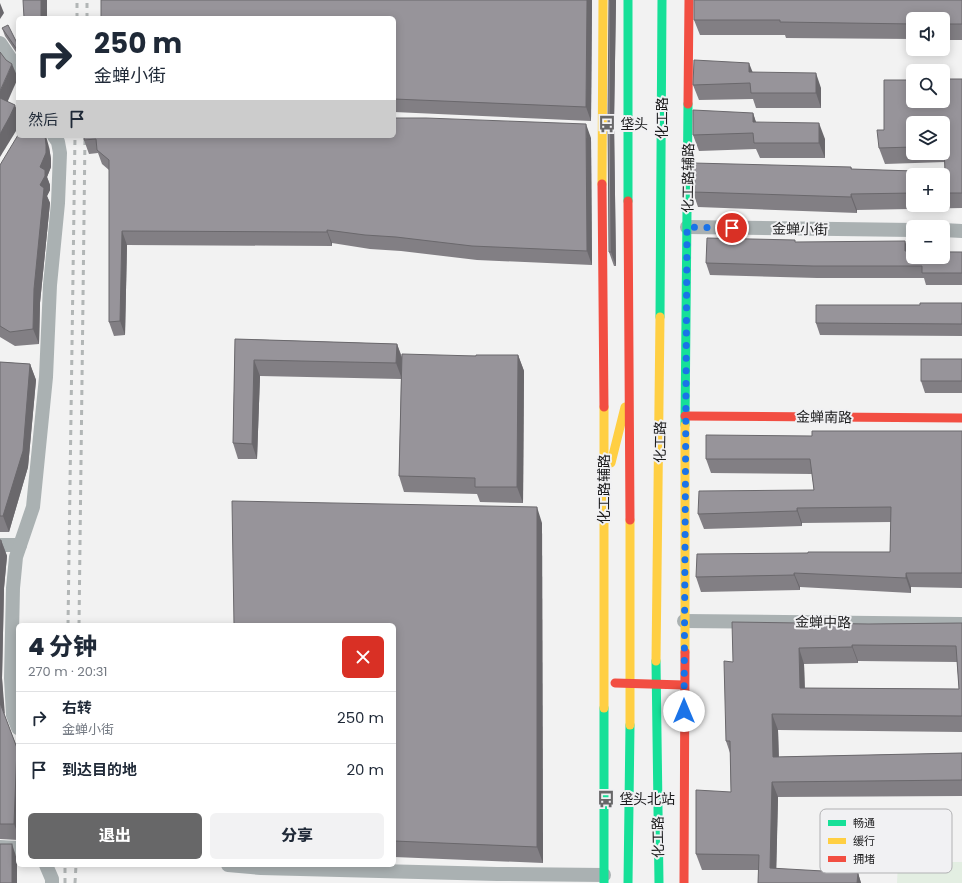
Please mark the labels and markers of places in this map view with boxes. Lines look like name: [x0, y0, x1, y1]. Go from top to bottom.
bus stop icon: 垡头: [597, 114, 617, 134]
place label: 垡头: [620, 114, 648, 134]
pin: [715, 211, 749, 245]
bus stop icon: 垡头北站: [596, 789, 616, 809]
place label: 垡头北站: [619, 789, 675, 809]

